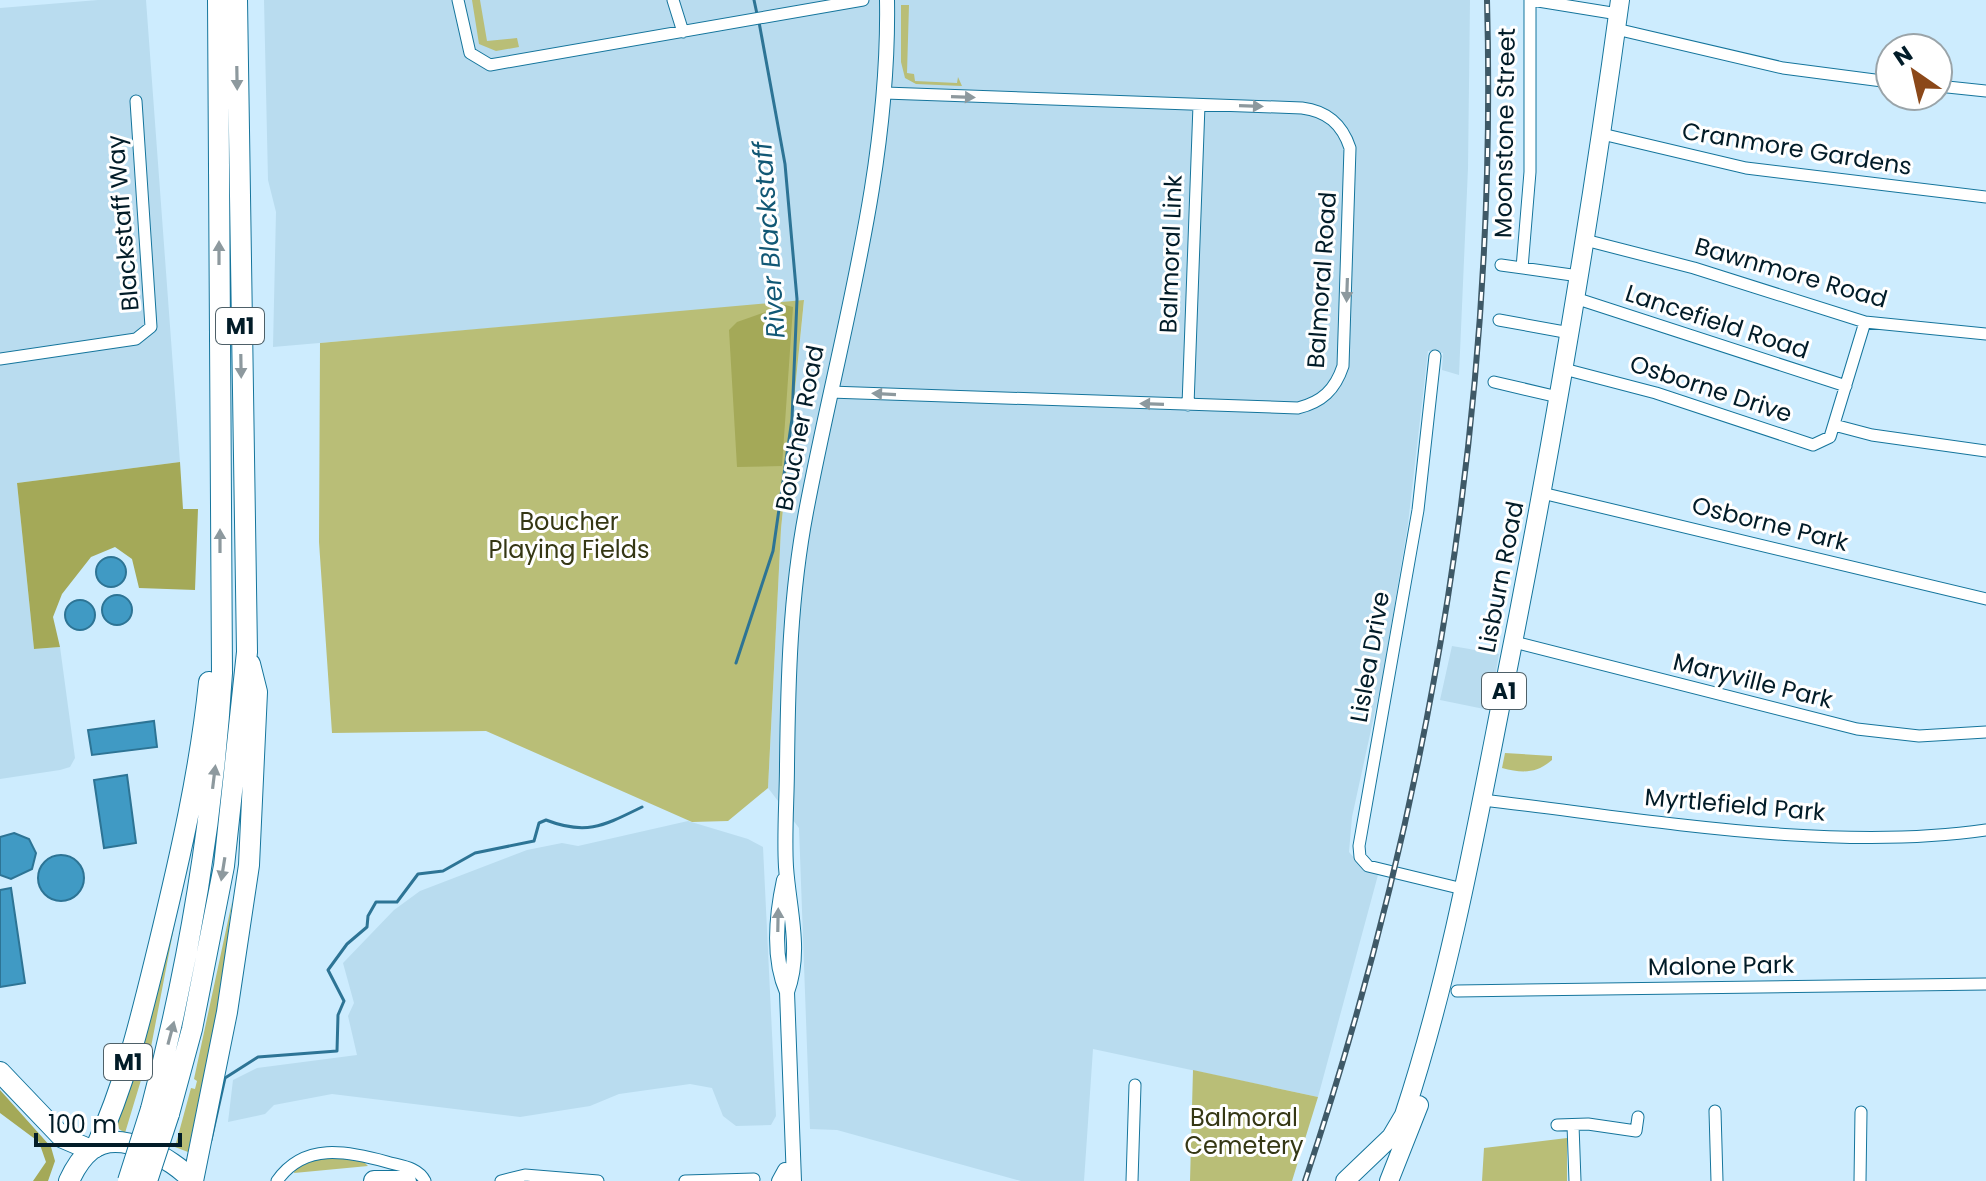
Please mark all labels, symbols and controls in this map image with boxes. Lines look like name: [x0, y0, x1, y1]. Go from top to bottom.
street label: Moonstone Street: [1486, 28, 1523, 238]
north arrow: [1874, 32, 1954, 112]
text: N: [1888, 38, 1919, 73]
one-way arrow: [231, 66, 244, 91]
one-way arrow: [951, 90, 976, 103]
one-way arrow: [1239, 100, 1264, 113]
street label: Cranmore Gardens: [1680, 114, 1914, 183]
street label: Blackstaff Way: [98, 133, 147, 312]
water label: River Blackstaff: [744, 139, 794, 340]
street label: Balmoral Link: [1151, 174, 1190, 334]
street label: Balmoral Road: [1299, 191, 1344, 369]
street label: Bawnmore Road: [1691, 229, 1891, 316]
one-way arrow: [213, 240, 225, 265]
street label: Lancefield Road: [1621, 276, 1813, 367]
one-way arrow: [1340, 278, 1353, 303]
road number: M1: [216, 308, 264, 344]
street label: Boucher Road: [767, 342, 832, 514]
street label: Osborne Drive: [1626, 347, 1796, 430]
one-way arrow: [234, 354, 247, 379]
one-way arrow: [871, 387, 896, 400]
one-way arrow: [1139, 397, 1164, 410]
street label: Osborne Park: [1688, 488, 1852, 559]
street label: Lisburn Road: [1470, 498, 1531, 655]
park label: Boucher Playing Fields: [489, 505, 649, 566]
one-way arrow: [214, 528, 226, 553]
street label: Lislea Drive: [1342, 589, 1397, 725]
street label: Maryville Park: [1670, 645, 1837, 716]
road number: A1: [1482, 673, 1526, 709]
one-way arrow: [208, 764, 221, 789]
street label: Myrtlefield Park: [1643, 780, 1827, 829]
one-way arrow: [216, 856, 229, 881]
one-way arrow: [772, 907, 784, 932]
street label: Malone Park: [1648, 948, 1795, 983]
one-way arrow: [165, 1021, 177, 1046]
road number: M1: [104, 1044, 152, 1080]
scale bar: [36, 1097, 180, 1147]
park label: Balmoral Cemetery: [1184, 1101, 1304, 1162]
text: 100 m: [48, 1108, 117, 1141]

